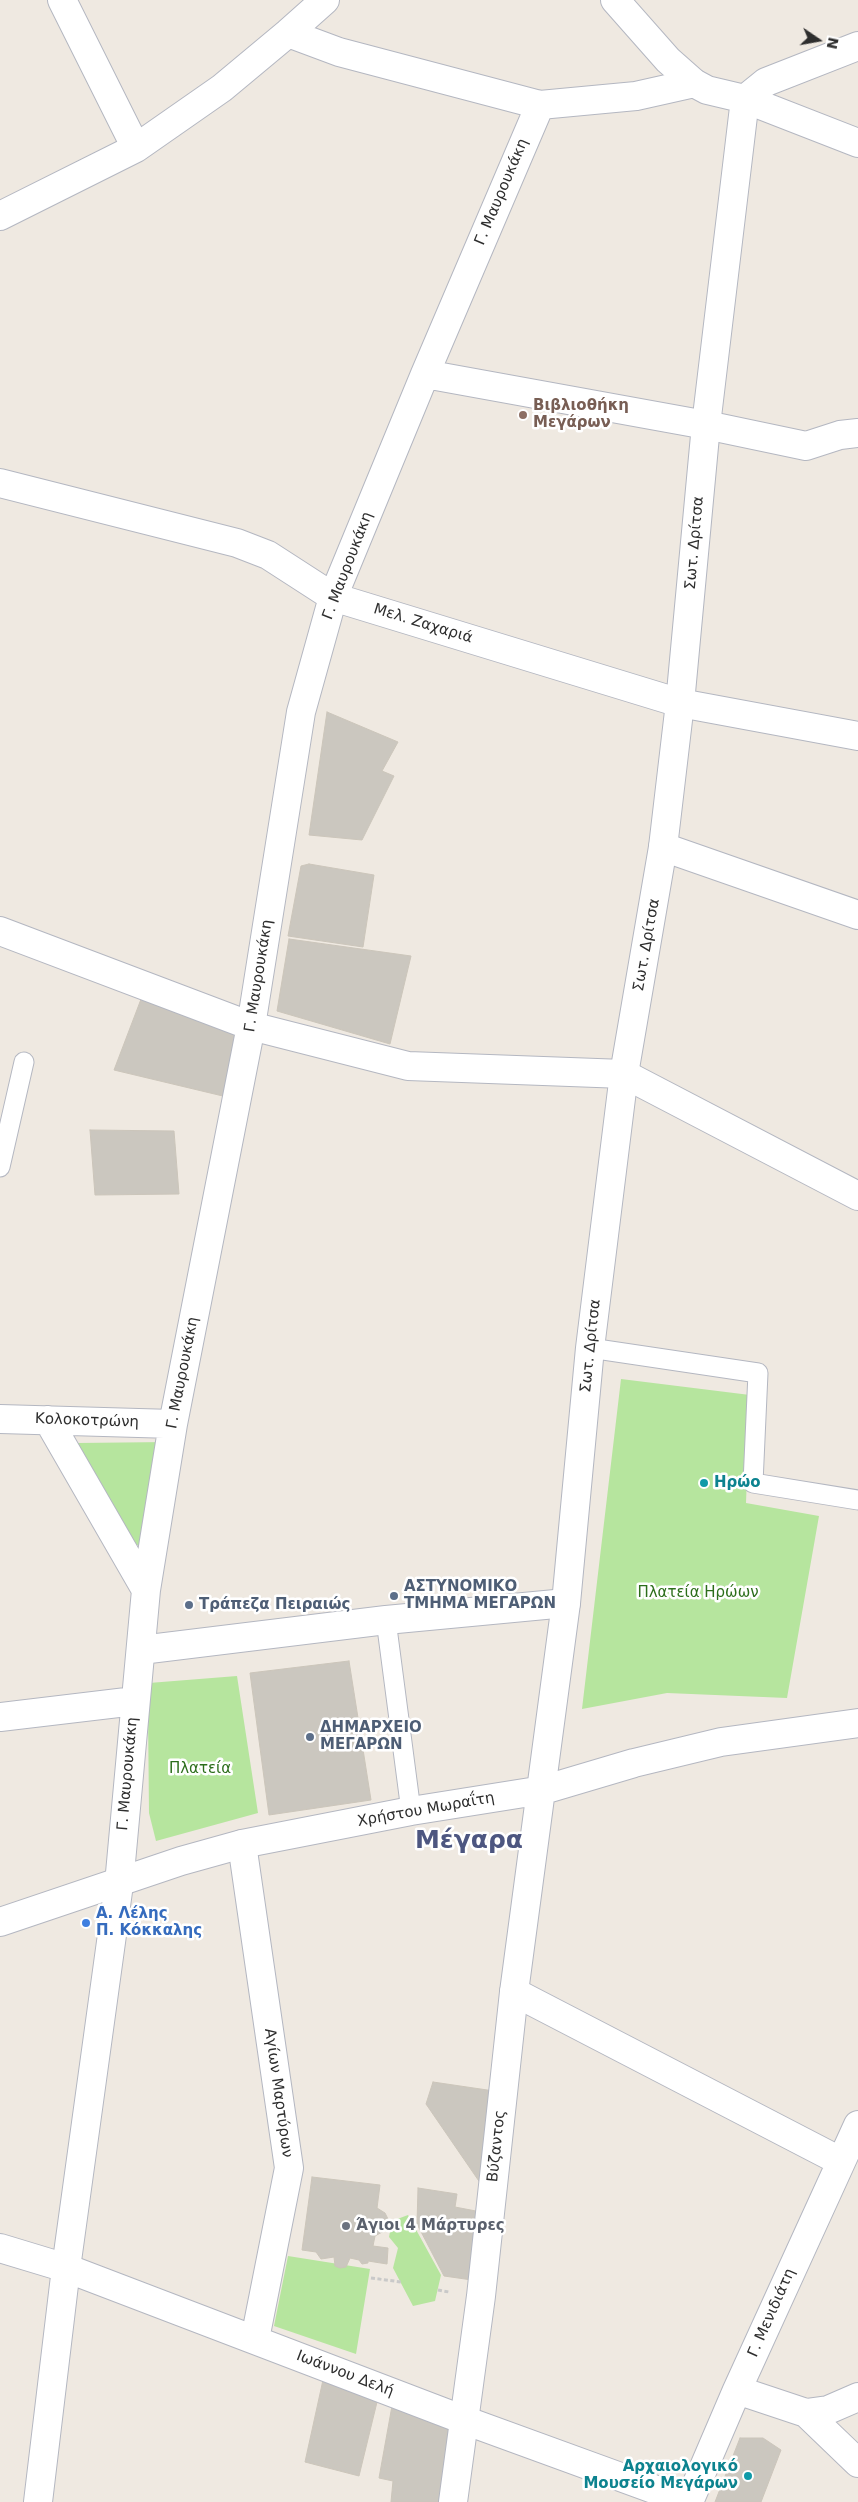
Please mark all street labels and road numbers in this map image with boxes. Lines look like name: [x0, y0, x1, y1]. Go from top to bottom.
street label: Γ. Μαυρουκάκη: [471, 136, 533, 248]
street label: Σωτ. Δρίτσα: [682, 495, 708, 591]
street label: Γ. Μαυρουκάκη: [319, 510, 377, 622]
street label: Μελ. Ζαχαριά: [371, 600, 475, 648]
street label: Σωτ. Δρίτσα: [630, 897, 664, 993]
street label: Γ. Μαυρουκάκη: [241, 918, 277, 1034]
street label: Σωτ. Δρίτσα: [577, 1298, 605, 1394]
street label: Γ. Μαυρουκάκη: [163, 1315, 203, 1431]
street label: Κολοκοτρώνη: [35, 1410, 139, 1432]
street label: Γ. Μαυρουκάκη: [114, 1717, 142, 1831]
street label: Χρήστου Μωραΐτη: [356, 1789, 496, 1831]
street label: Αγίων Μαρτύρων: [260, 2027, 296, 2159]
street label: Βύζαντος: [484, 2109, 510, 2183]
street label: Γ. Μενιδιάτη: [744, 2266, 800, 2360]
street label: Ιωάννου Δελή: [294, 2347, 396, 2401]

